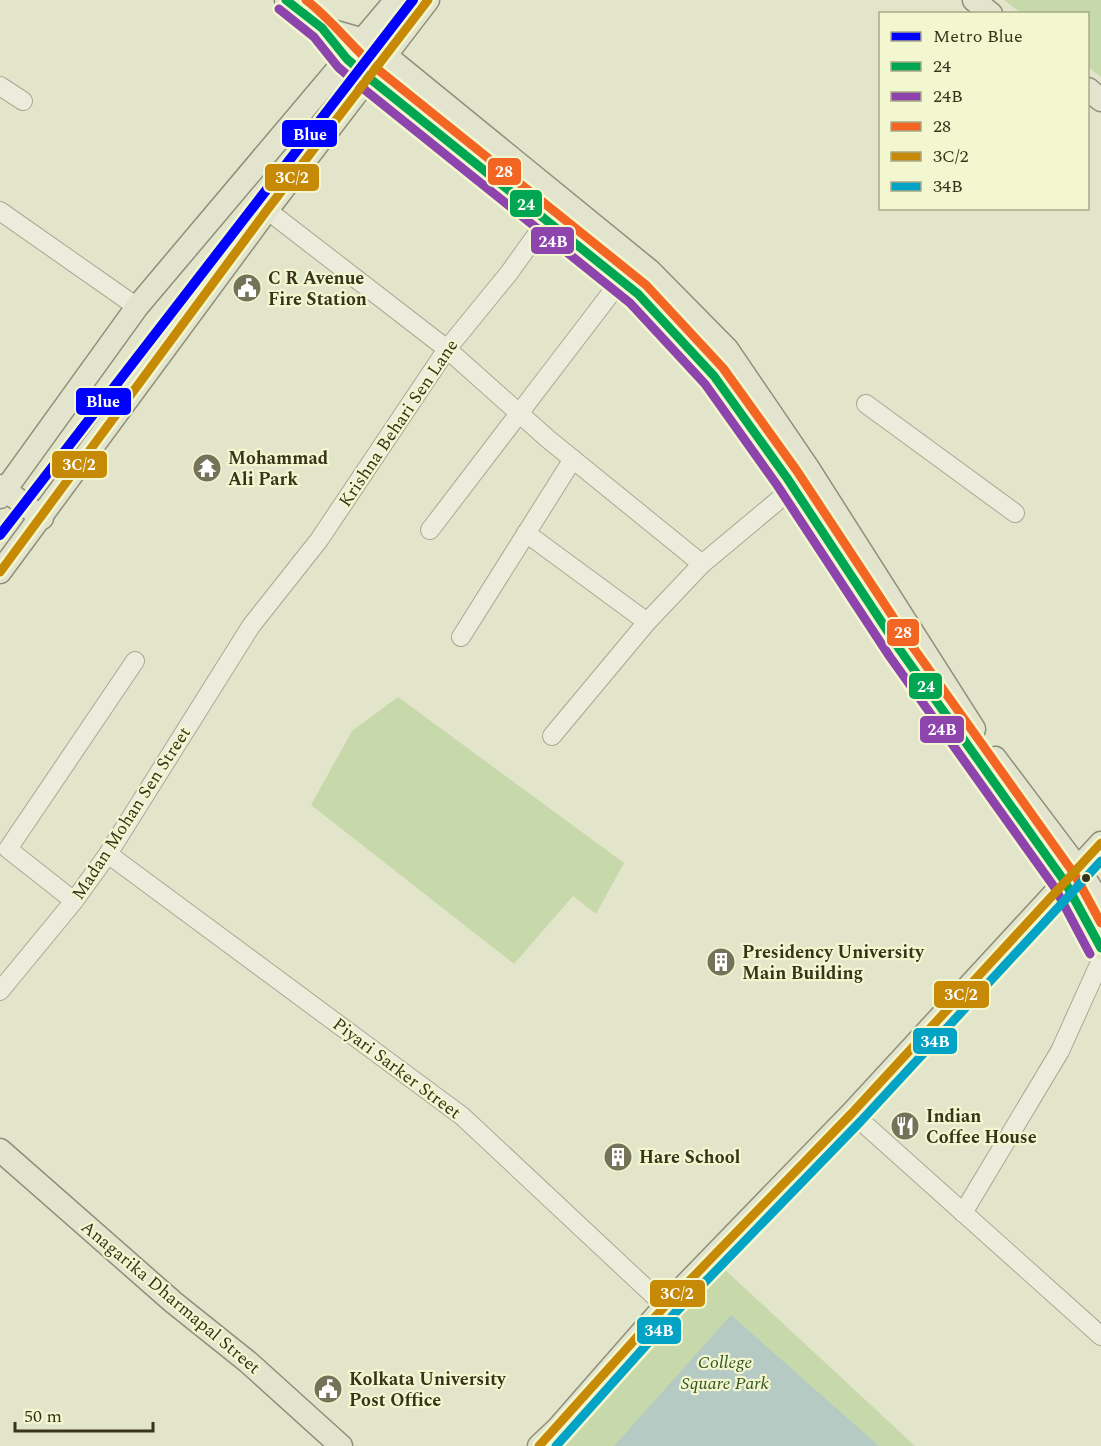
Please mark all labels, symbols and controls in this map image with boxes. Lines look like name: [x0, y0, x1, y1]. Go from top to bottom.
legend: [879, 12, 1089, 210]
text: Metro Blue: [933, 23, 1023, 50]
text: 24: [933, 53, 951, 80]
text: 24B: [933, 83, 963, 110]
text: 28: [933, 113, 951, 140]
line badge: Blue: [281, 119, 338, 148]
text: Blue: [293, 123, 327, 147]
text: 3C/2: [933, 143, 969, 170]
line badge: 28: [487, 157, 522, 186]
text: 28: [495, 160, 513, 184]
line badge: 3C/2: [264, 163, 320, 192]
text: 3C/2: [275, 166, 309, 190]
text: 34B: [933, 173, 963, 200]
line badge: 24: [509, 189, 543, 218]
text: 24: [517, 193, 535, 217]
line badge: 24B: [530, 226, 575, 255]
text: 24B: [538, 230, 568, 254]
place label: C R Avenue Fire Station: [268, 265, 367, 313]
public building icon: C R Avenue Fire Station: [231, 272, 263, 304]
street label: Krishna Behari Sen Lane: [332, 334, 465, 513]
line badge: Blue: [75, 387, 132, 416]
text: Blue: [86, 390, 120, 414]
place label: Mohammad Ali Park: [228, 445, 329, 493]
line badge: 3C/2: [51, 450, 108, 479]
temple icon: Mohammad Ali Park: [191, 452, 223, 484]
text: 3C/2: [62, 453, 96, 477]
line badge: 28: [886, 618, 920, 647]
text: 28: [894, 621, 912, 645]
line badge: 24: [908, 672, 943, 700]
text: 24: [917, 675, 935, 699]
line badge: 24B: [919, 715, 965, 744]
text: 24B: [927, 718, 957, 742]
street label: Madan Mohan Sen Street: [65, 721, 198, 905]
unlabelled marker: [1080, 872, 1092, 884]
place label: Presidency University Main Building: [742, 939, 925, 987]
building icon: Presidency University Main Building: [705, 946, 737, 978]
line badge: 3C/2: [933, 980, 990, 1009]
text: 3C/2: [944, 983, 978, 1007]
street label: Piyari Sarker Street: [327, 1011, 467, 1126]
line badge: 34B: [912, 1027, 958, 1055]
text: 34B: [920, 1030, 950, 1054]
place label: Indian Coffee House: [926, 1103, 1037, 1151]
restaurant icon: Indian Coffee House: [889, 1110, 921, 1142]
building icon: Hare School: [602, 1141, 634, 1173]
place label: Hare School: [639, 1144, 741, 1171]
street label: Anagarika Dharmapal Street: [75, 1214, 266, 1381]
line badge: 3C/2: [649, 1279, 706, 1308]
text: 3C/2: [660, 1282, 694, 1306]
line badge: 34B: [636, 1316, 682, 1345]
text: 34B: [644, 1319, 674, 1343]
park label: College Square Park: [681, 1349, 770, 1397]
place label: Kolkata University Post Office: [349, 1366, 507, 1414]
public building icon: Kolkata University Post Office: [312, 1373, 344, 1405]
scale bar: [15, 1395, 153, 1433]
text: 50 m: [24, 1403, 62, 1430]

